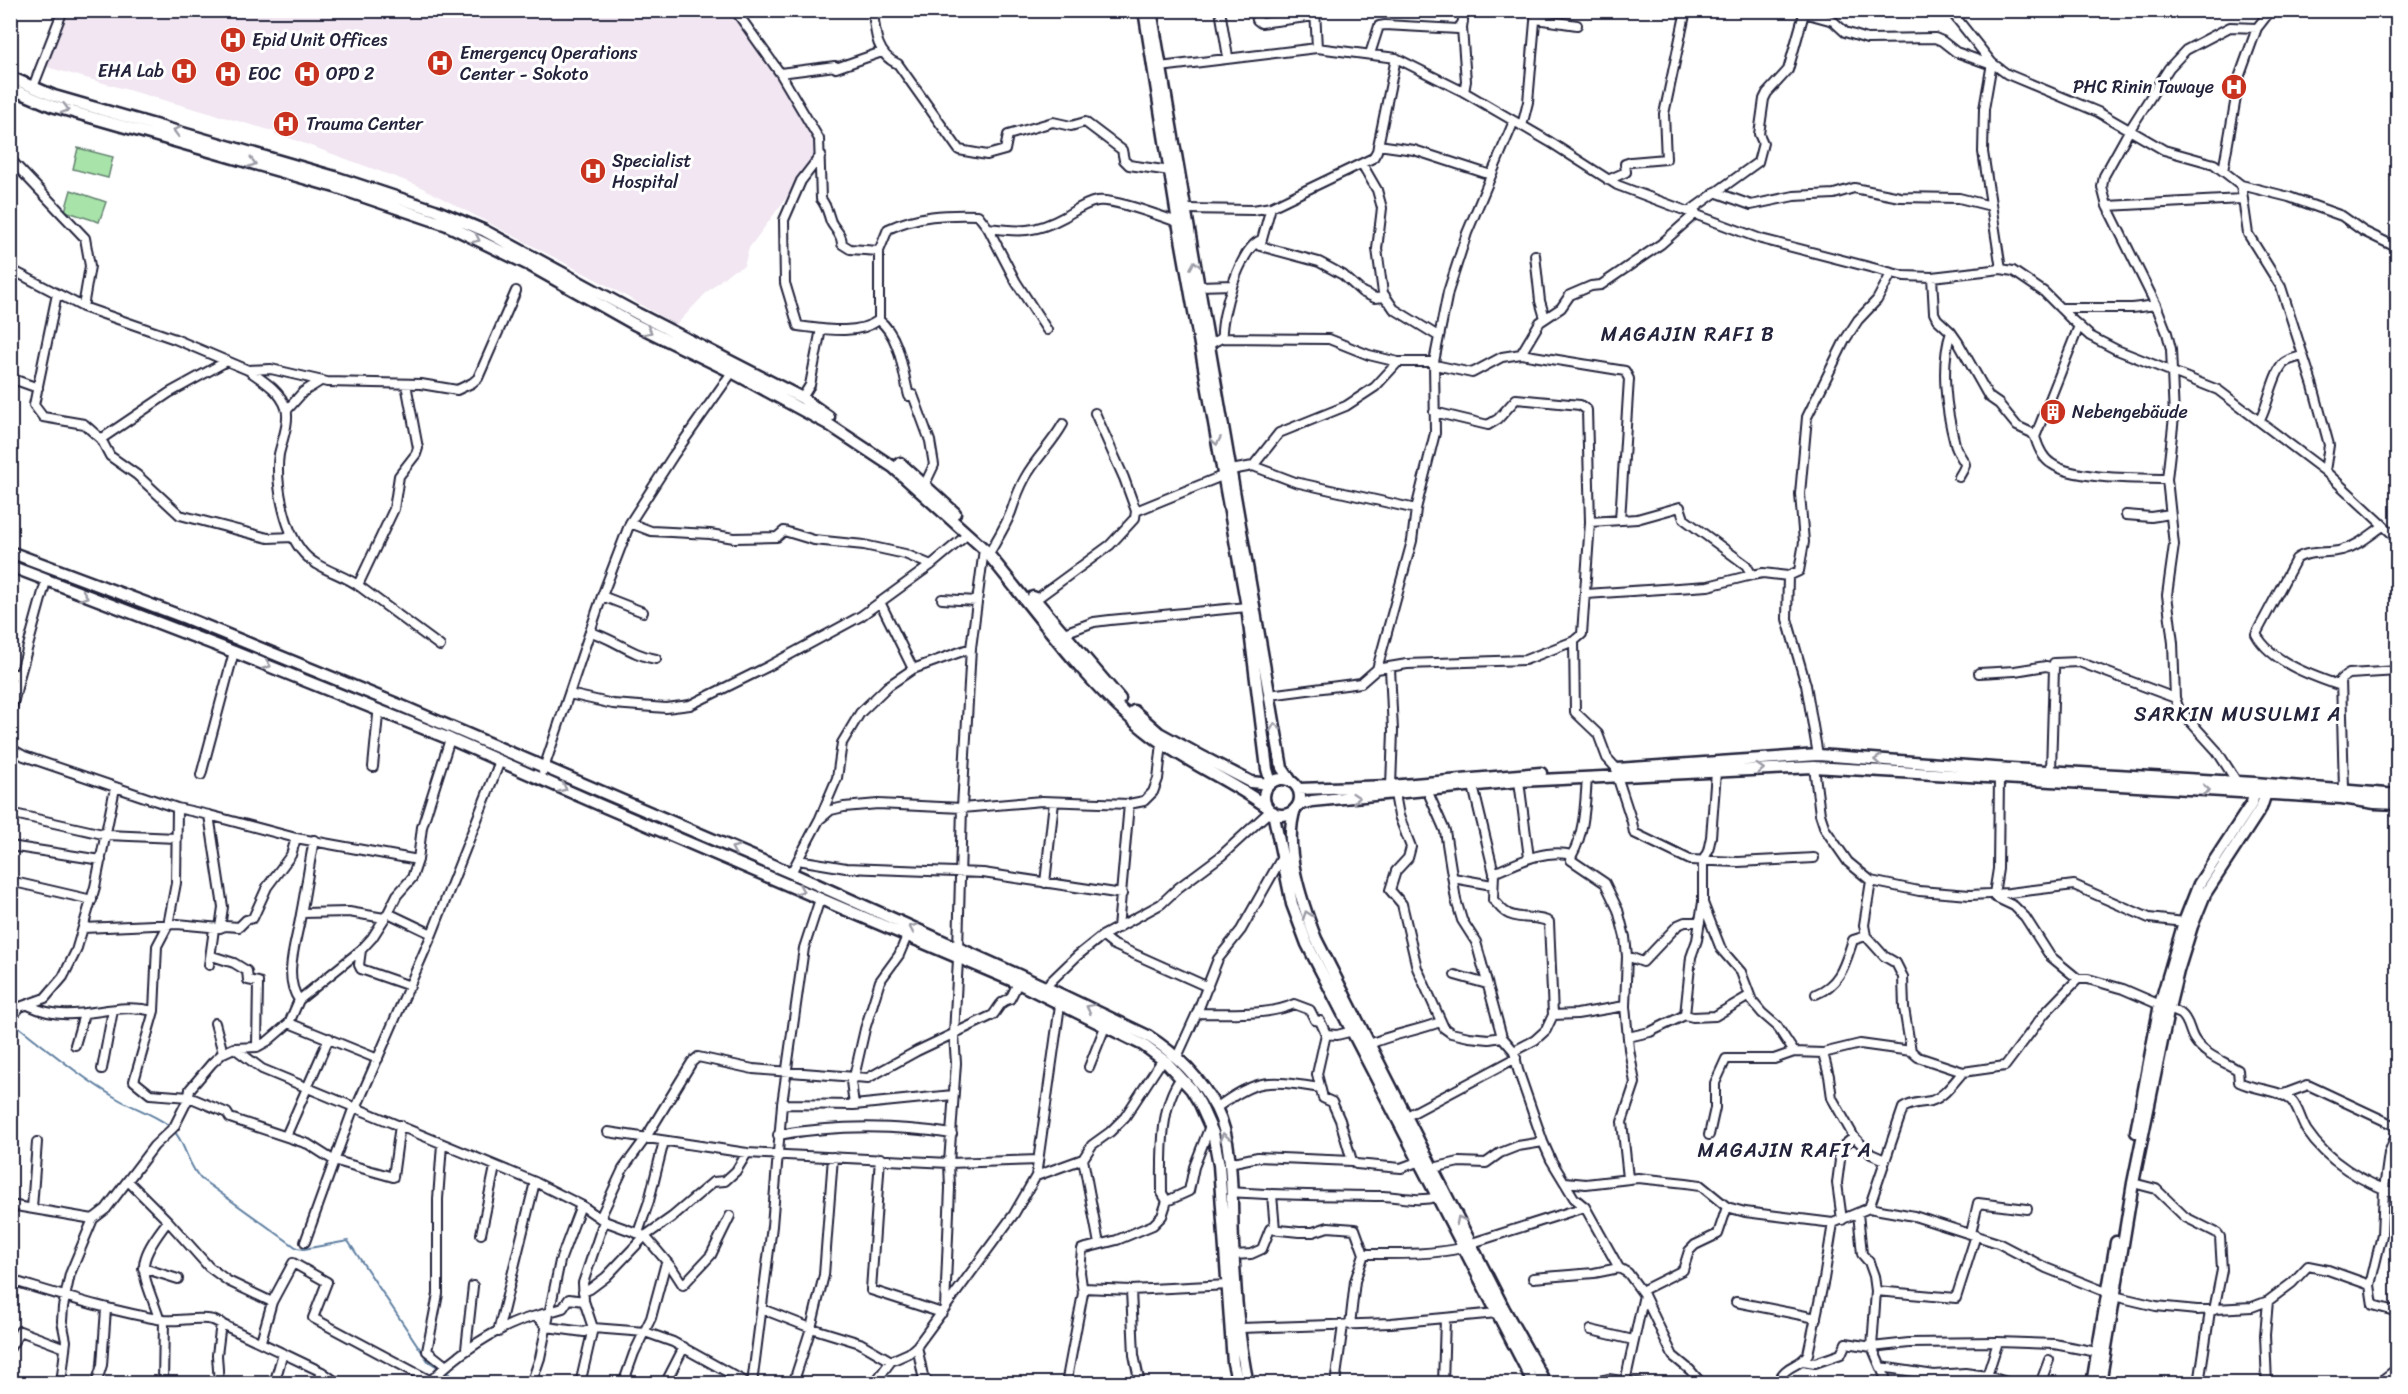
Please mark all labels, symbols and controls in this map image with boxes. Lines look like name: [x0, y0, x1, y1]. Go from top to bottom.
place label: Epid Unit Offices: [252, 24, 388, 56]
hospital icon: Epid Unit Offices: [218, 25, 248, 55]
place label: Emergency Operations Center - Sokoto: [460, 37, 638, 90]
hospital icon: Emergency Operations Center - Sokoto: [425, 48, 455, 78]
place label: EHA Lab: [98, 55, 164, 87]
hospital icon: EHA Lab: [169, 56, 199, 86]
place label: EOC: [248, 58, 282, 90]
place label: OPD 2: [326, 58, 374, 90]
hospital icon: EOC: [213, 59, 243, 89]
hospital icon: OPD 2: [292, 59, 322, 89]
place label: PHC Rinin Tawaye: [2073, 71, 2214, 103]
hospital icon: PHC Rinin Tawaye: [2219, 72, 2249, 102]
one-way arrow: [59, 102, 70, 114]
place label: Trauma Center: [306, 108, 424, 140]
hospital icon: Trauma Center: [271, 109, 301, 139]
one-way arrow: [172, 126, 183, 138]
place label: Specialist Hospital: [612, 145, 691, 198]
one-way arrow: [246, 156, 257, 168]
hospital icon: Specialist Hospital: [578, 156, 608, 186]
one-way arrow: [470, 232, 481, 244]
one-way arrow: [1189, 261, 1202, 271]
district label: MAGAJIN RAFI B: [1601, 317, 1775, 352]
one-way arrow: [642, 323, 653, 335]
place label: Nebengebäude: [2072, 396, 2188, 428]
building icon: Nebengebäude: [2038, 397, 2068, 427]
one-way arrow: [1209, 436, 1221, 446]
one-way arrow: [79, 588, 89, 601]
one-way arrow: [261, 658, 272, 670]
district label: SARKIN MUSULMI A: [2134, 697, 2342, 732]
one-way arrow: [1269, 722, 1281, 731]
one-way arrow: [1874, 753, 1883, 766]
one-way arrow: [1755, 763, 1764, 776]
one-way arrow: [557, 781, 568, 793]
one-way arrow: [2201, 783, 2210, 796]
one-way arrow: [1351, 791, 1360, 804]
one-way arrow: [730, 844, 741, 856]
one-way arrow: [794, 883, 805, 895]
one-way arrow: [1301, 910, 1314, 921]
one-way arrow: [908, 923, 919, 935]
one-way arrow: [1086, 1004, 1097, 1016]
one-way arrow: [1219, 1133, 1232, 1143]
district label: MAGAJIN RAFI A: [1698, 1133, 1872, 1168]
one-way arrow: [1456, 1216, 1467, 1227]

